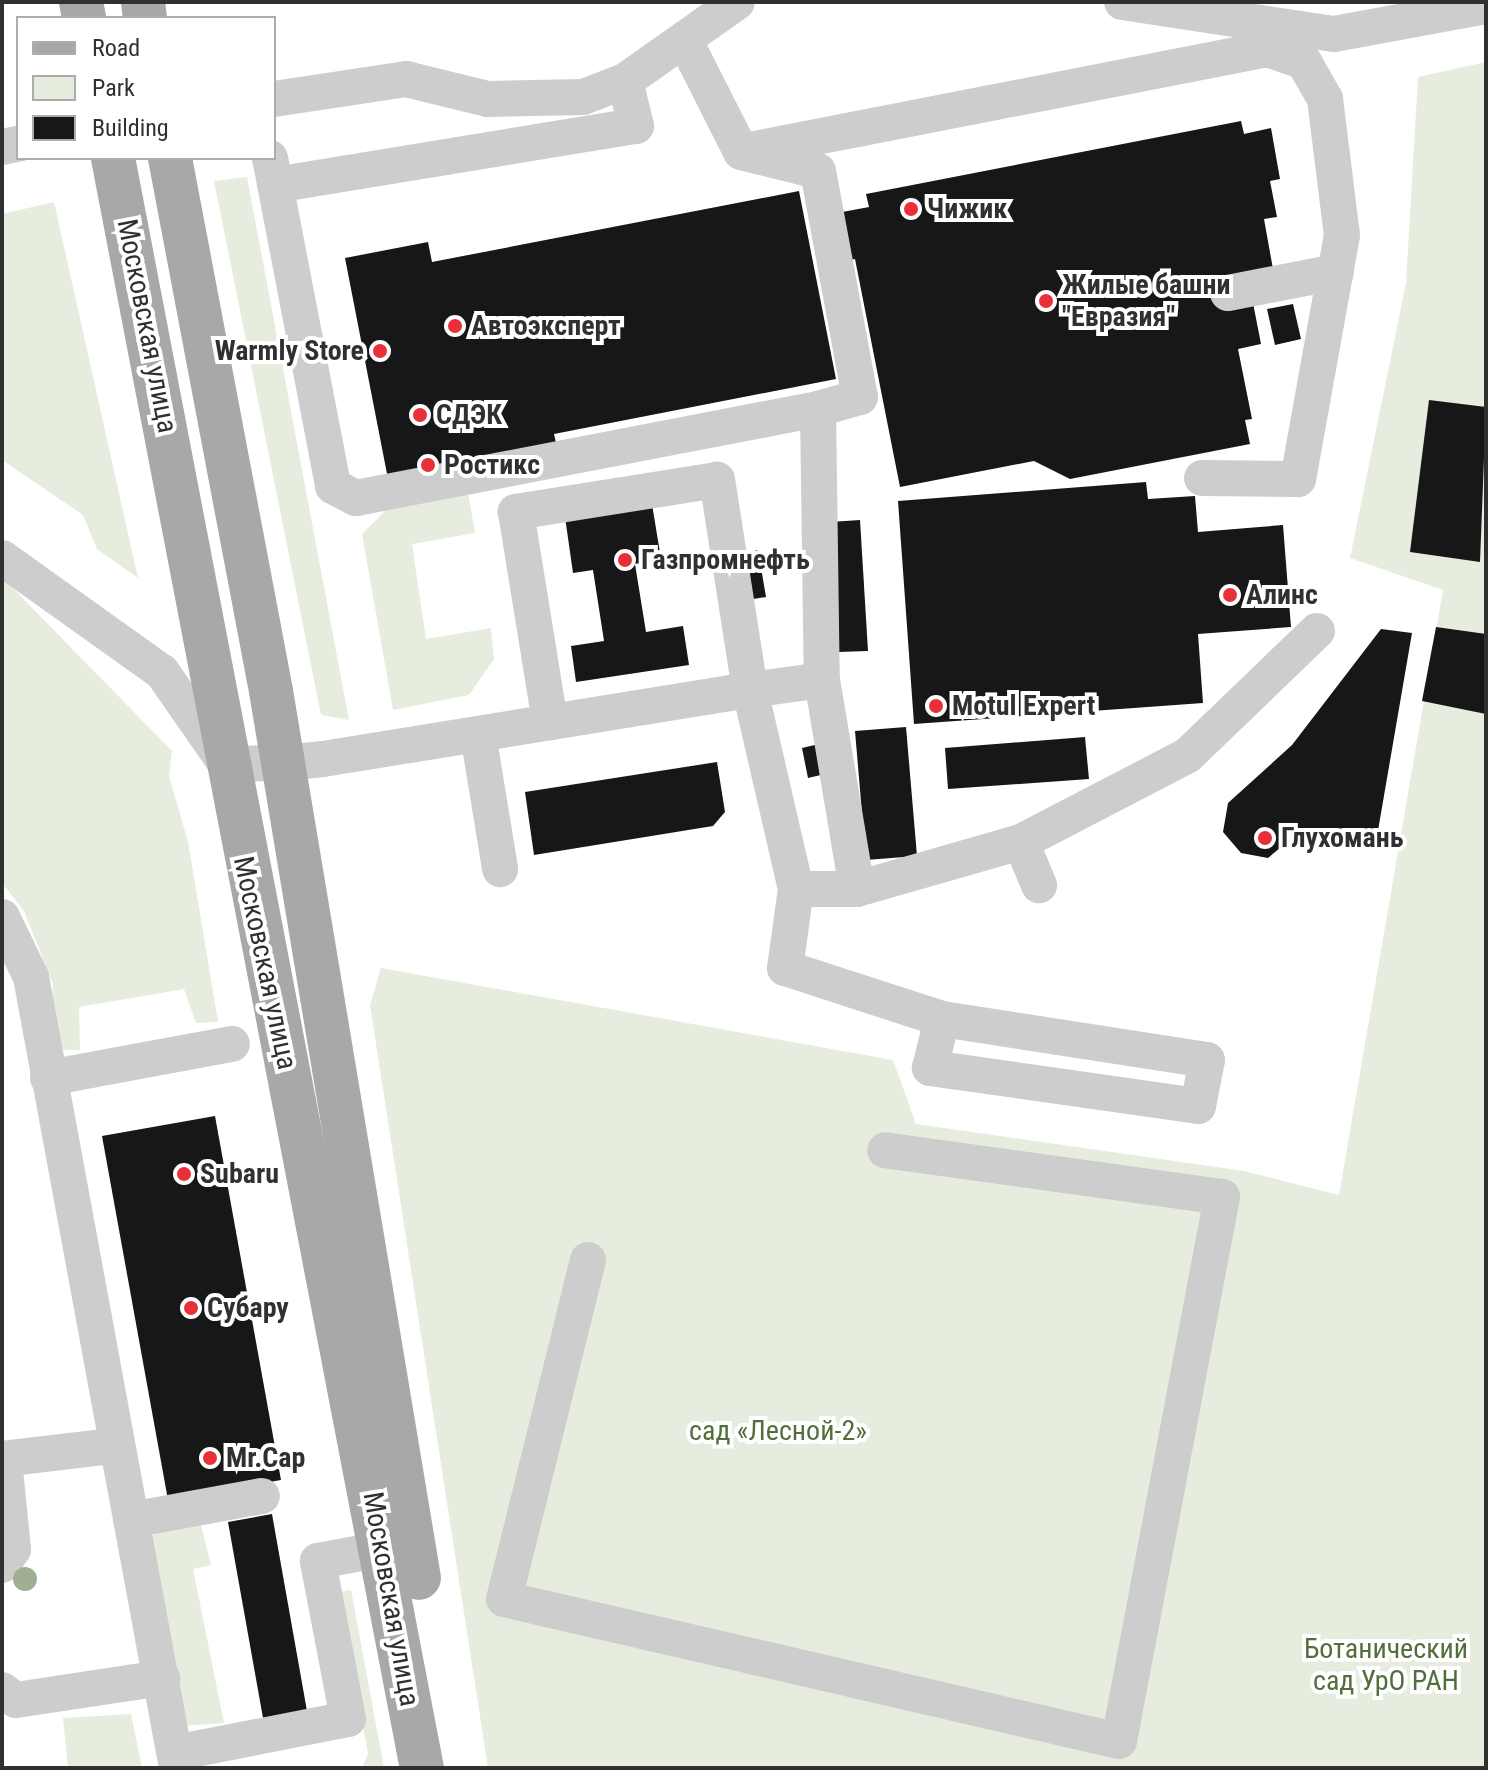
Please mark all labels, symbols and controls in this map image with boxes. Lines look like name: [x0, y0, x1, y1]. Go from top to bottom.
legend: [16, 16, 276, 160]
text: Road: [92, 34, 140, 62]
text: Park: [92, 74, 135, 102]
text: Building: [92, 114, 169, 142]
place label: Чижик: [927, 192, 1007, 226]
marker: Чижик: [902, 200, 920, 218]
street label: Московская улица: [110, 216, 184, 436]
place label: Жилые башни "Евразия": [1062, 268, 1230, 334]
marker: Жилые башни "Евразия": [1037, 292, 1055, 310]
place label: Автоэксперт: [471, 309, 621, 343]
marker: Автоэксперт: [446, 317, 464, 335]
place label: Warmly Store: [215, 334, 364, 368]
marker: Warmly Store: [371, 342, 389, 360]
place label: СДЭК: [436, 398, 502, 432]
marker: СДЭК: [411, 406, 429, 424]
place label: Ростикс: [444, 448, 540, 482]
marker: Ростикс: [419, 456, 437, 474]
place label: Газпромнефть: [641, 543, 810, 577]
marker: Газпромнефть: [616, 551, 634, 569]
place label: Алинс: [1246, 578, 1318, 612]
marker: Алинс: [1221, 586, 1239, 604]
place label: Motul Expert: [952, 689, 1095, 723]
marker: Motul Expert: [927, 697, 945, 715]
place label: Глухомань: [1281, 821, 1403, 855]
marker: Глухомань: [1256, 829, 1274, 847]
street label: Московская улица: [226, 853, 304, 1073]
place label: Subaru: [200, 1157, 279, 1191]
marker: Subaru: [175, 1165, 193, 1183]
place label: Субару: [207, 1291, 289, 1325]
marker: Субару: [182, 1299, 200, 1317]
park label: сад «Лесной-2»: [689, 1414, 867, 1448]
place label: Mr.Cap: [226, 1441, 305, 1475]
marker: Mr.Cap: [201, 1449, 219, 1467]
street label: Московская улица: [356, 1489, 426, 1709]
park label: Ботанический сад УрО РАН: [1304, 1632, 1468, 1698]

